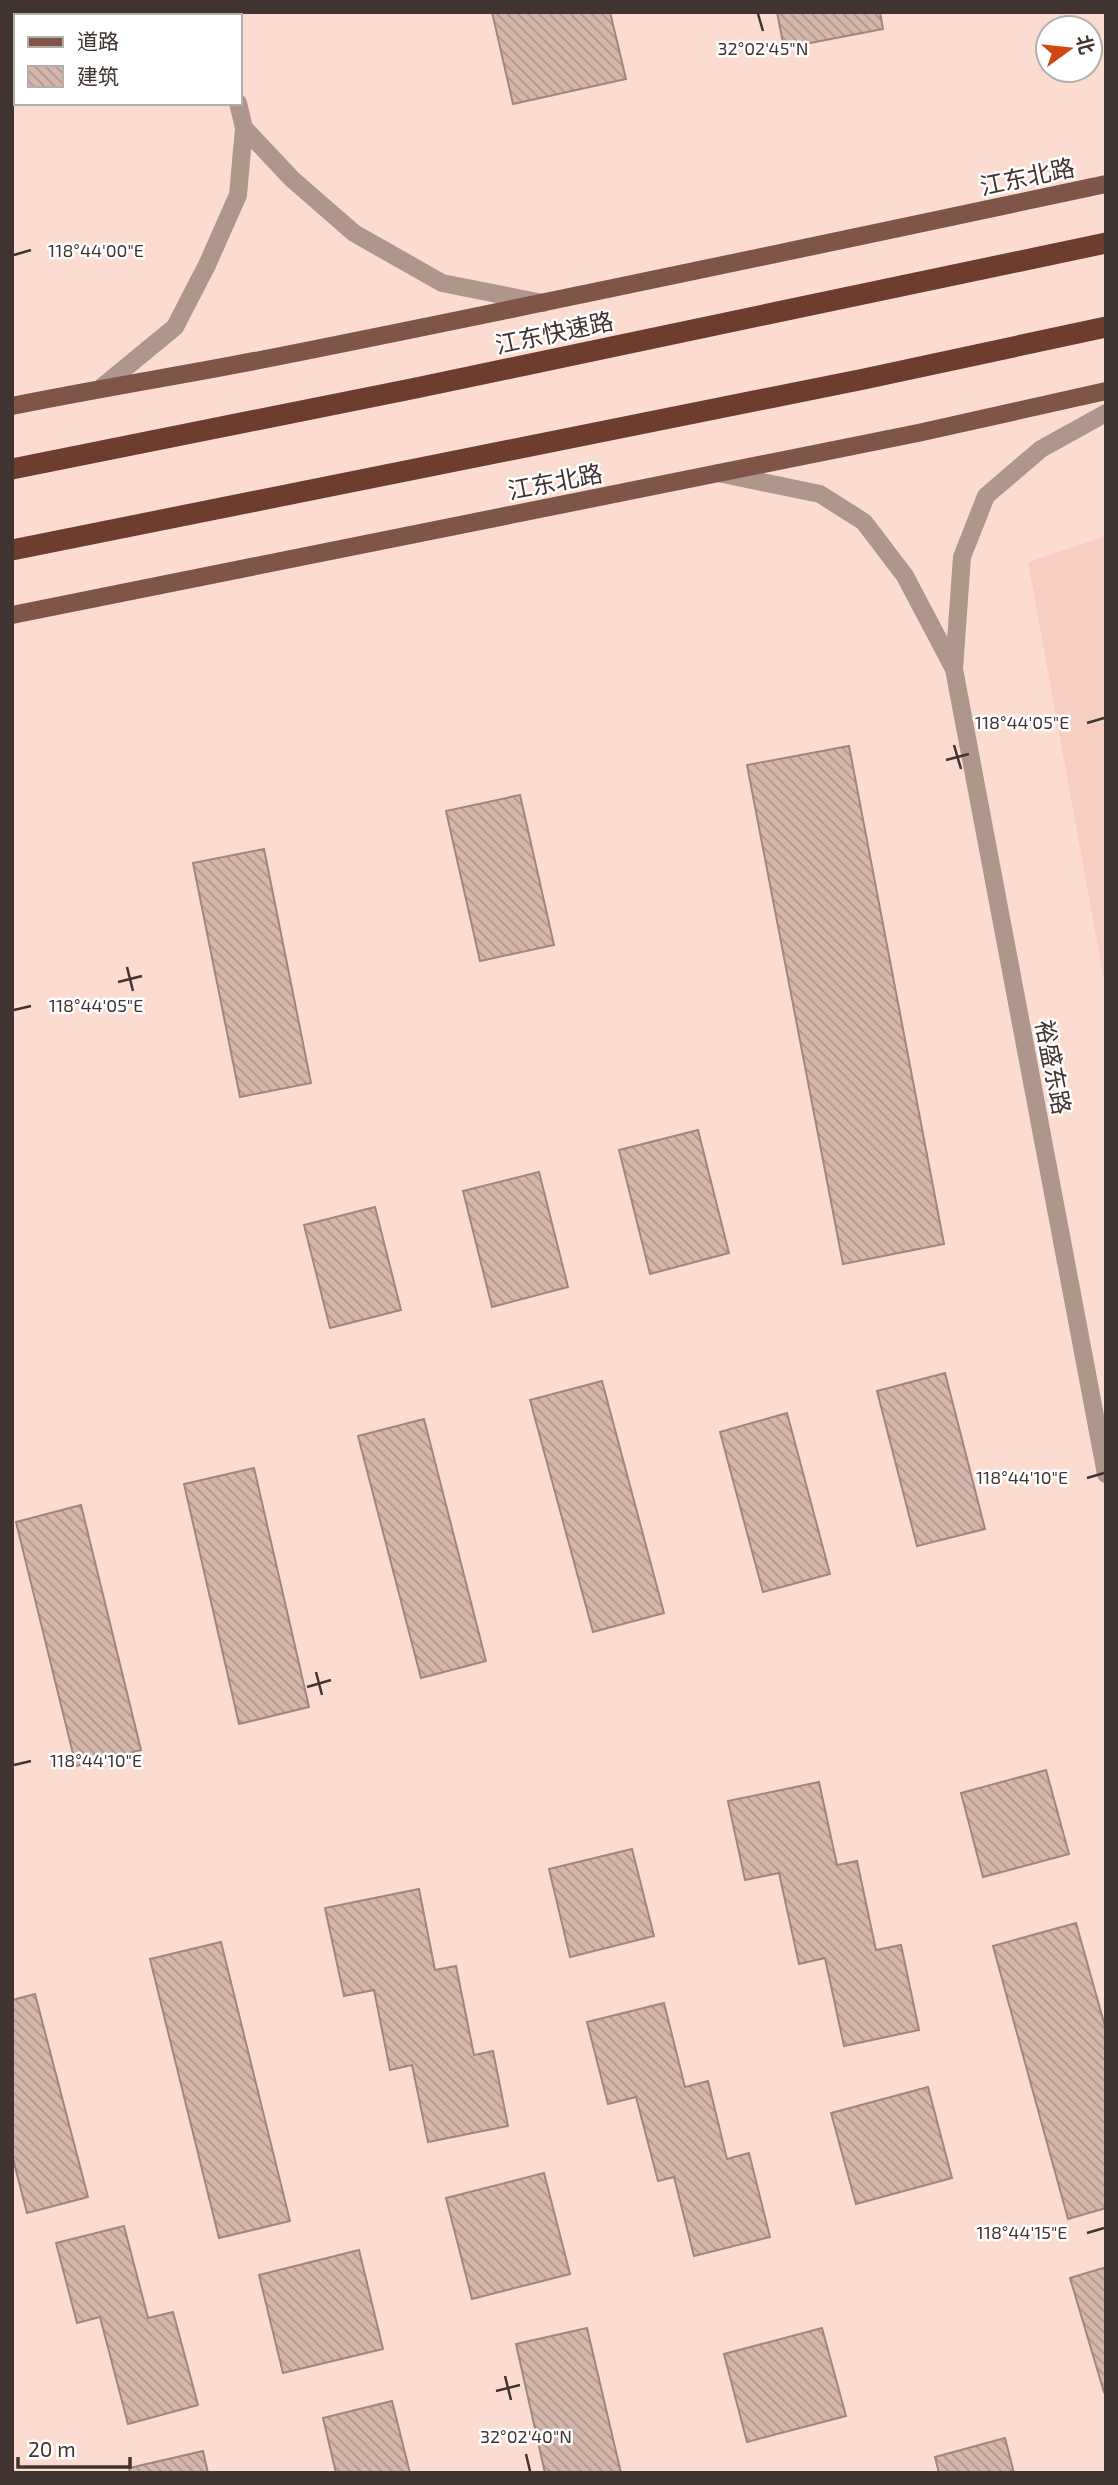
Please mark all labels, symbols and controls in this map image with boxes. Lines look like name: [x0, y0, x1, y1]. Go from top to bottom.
legend: [14, 14, 242, 105]
north arrow: [1034, 14, 1104, 84]
text: 道路: [77, 28, 119, 53]
text: 北: [1072, 32, 1099, 57]
text: 32°02'45"N: [718, 37, 808, 59]
text: 建筑: [77, 63, 119, 88]
street label: 江东北路: [977, 152, 1077, 200]
text: 118°44'00"E: [48, 239, 144, 261]
street label: 江东快速路: [492, 305, 616, 359]
street label: 江东北路: [505, 458, 605, 504]
text: 118°44'05"E: [975, 711, 1069, 733]
text: 118°44'05"E: [49, 994, 143, 1016]
street label: 裕盛东路: [1031, 1017, 1077, 1117]
text: 118°44'10"E: [976, 1466, 1068, 1488]
text: 118°44'10"E: [50, 1749, 142, 1771]
text: 118°44'15"E: [977, 2221, 1067, 2243]
text: 32°02'40"N: [480, 2425, 572, 2447]
scale bar: [18, 2426, 130, 2470]
text: 20 m: [28, 2436, 76, 2461]

